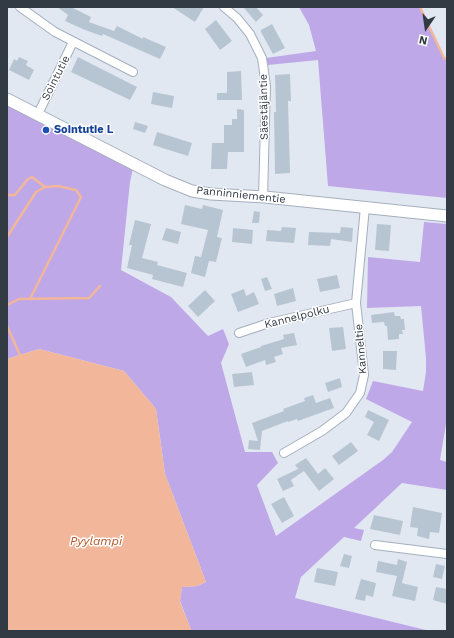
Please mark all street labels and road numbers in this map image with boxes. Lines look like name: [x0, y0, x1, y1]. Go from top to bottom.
street label: Sointutie: [39, 53, 73, 103]
street label: Säestäjäntie: [257, 74, 271, 140]
street label: Panninniementie: [196, 184, 286, 206]
street label: Kannelpolku: [263, 303, 331, 331]
street label: Kanneltie: [352, 323, 370, 375]

